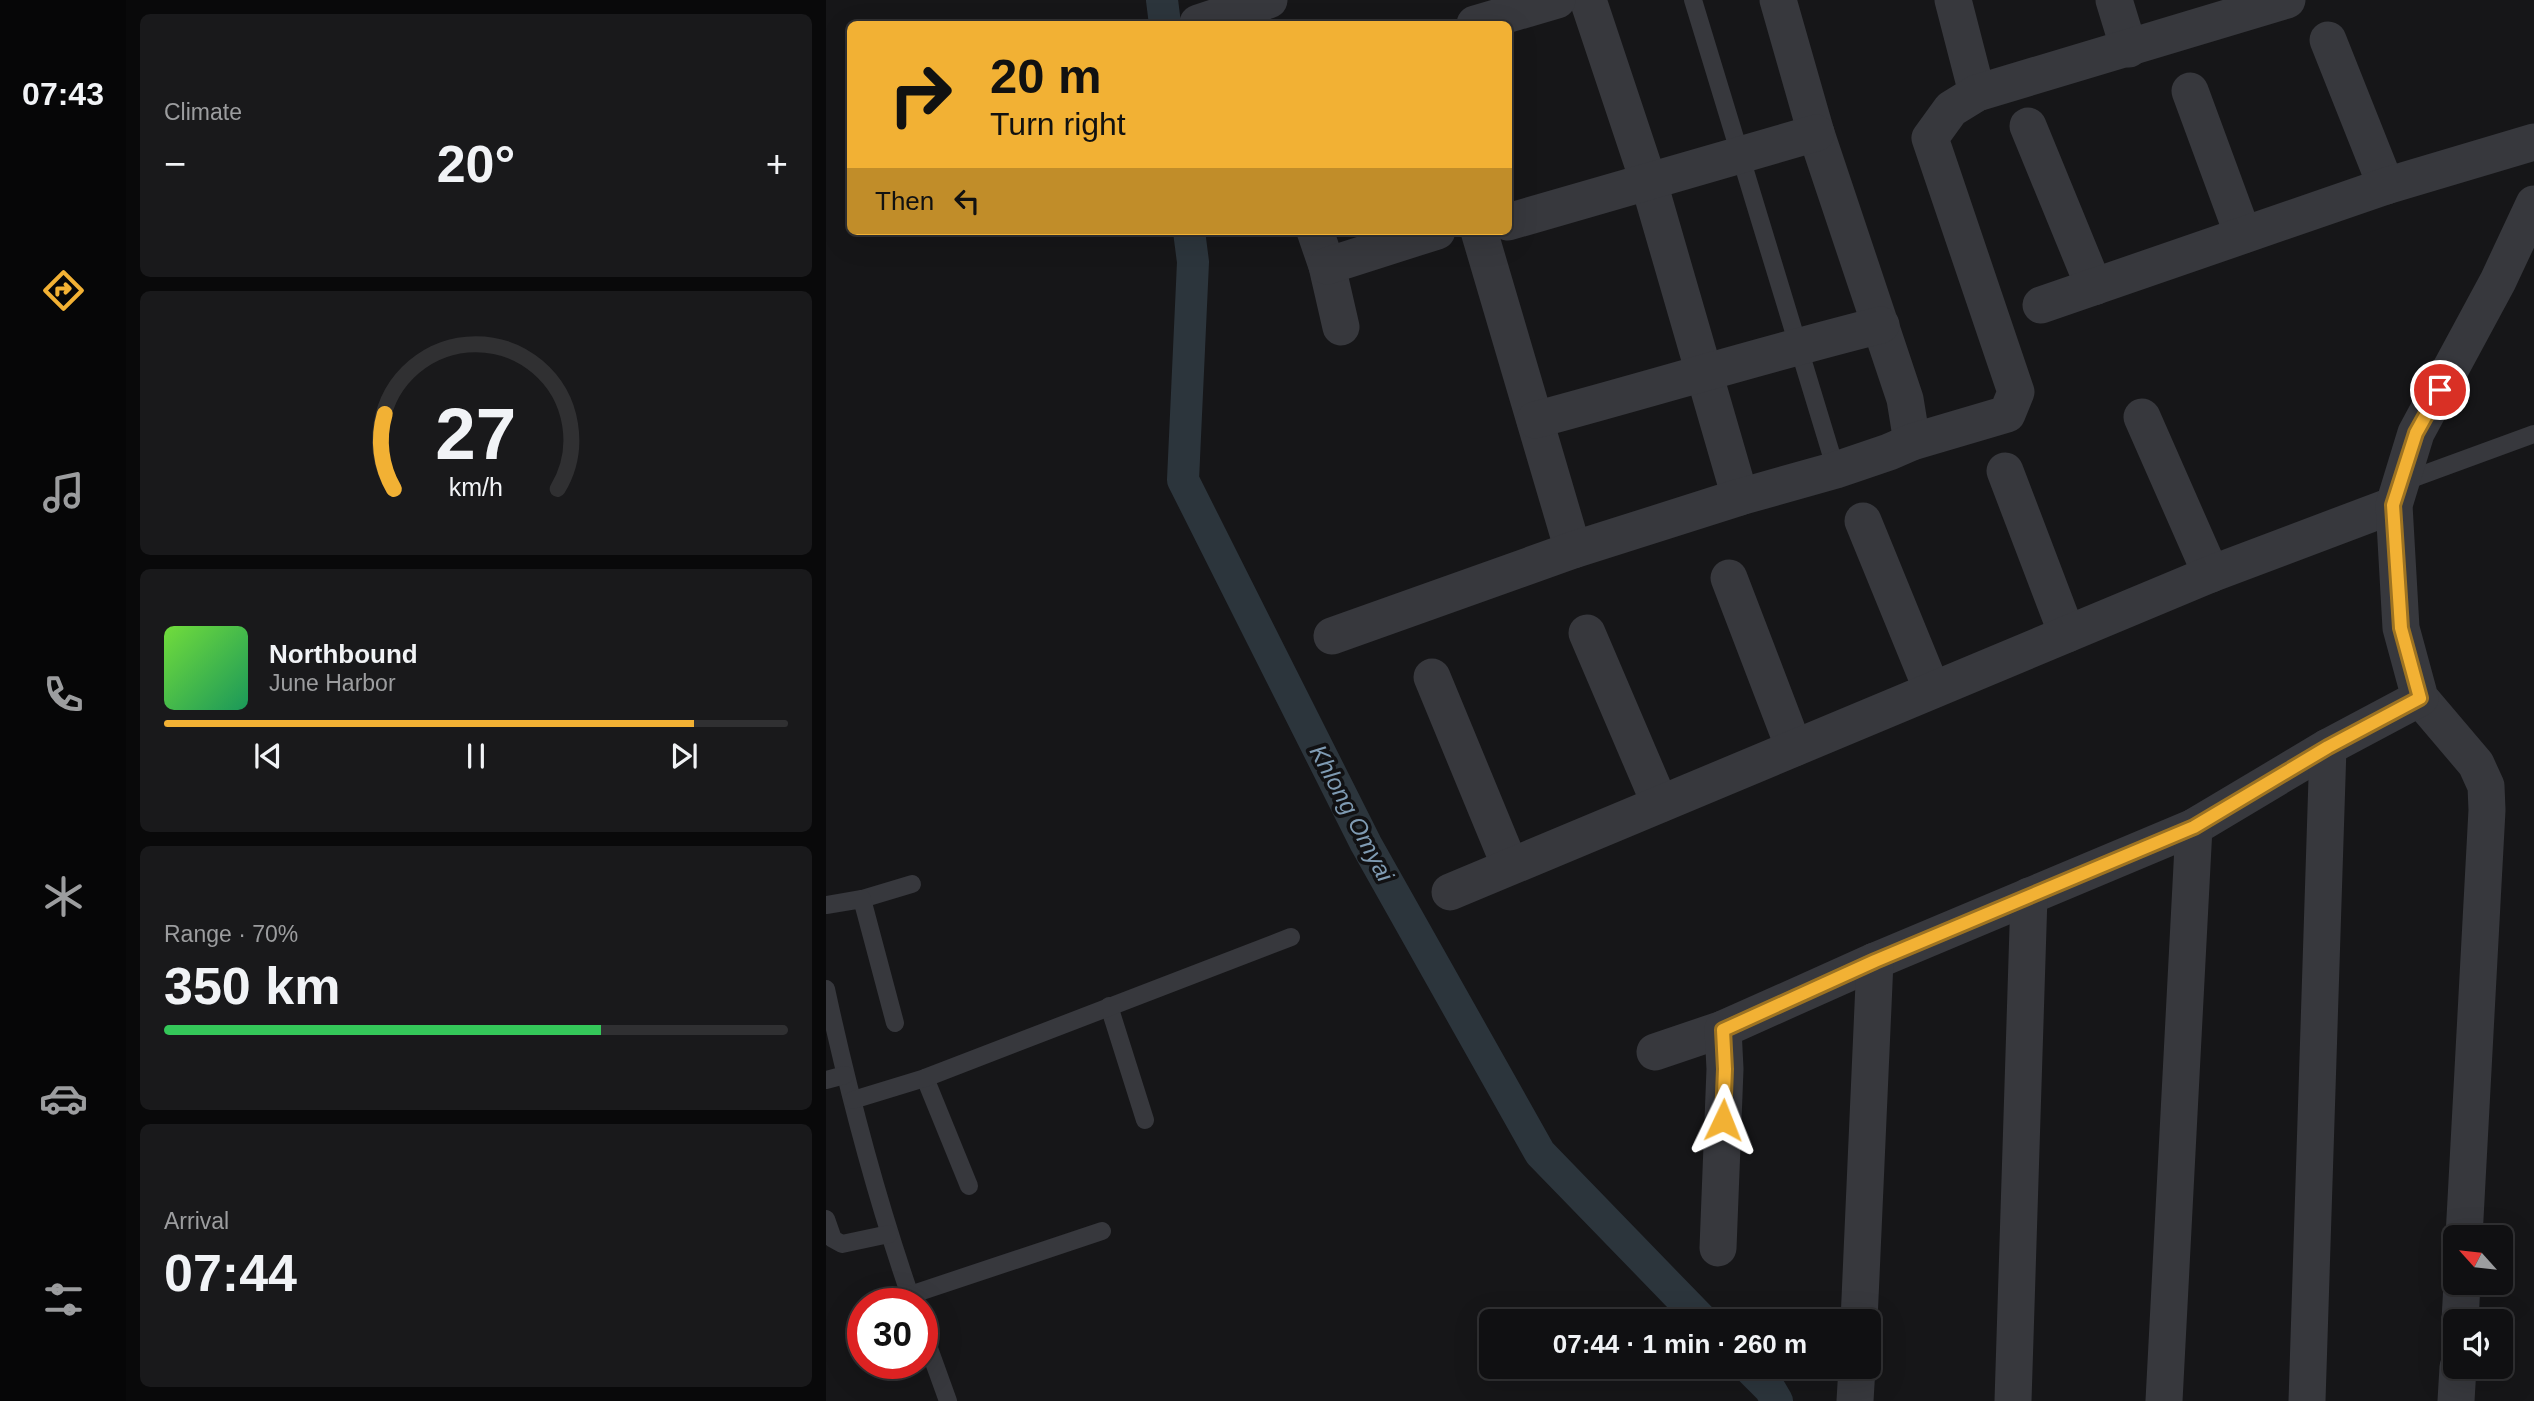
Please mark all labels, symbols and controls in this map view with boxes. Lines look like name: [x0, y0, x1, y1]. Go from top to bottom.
icon: right: [875, 49, 966, 140]
text: 20 m: [990, 49, 1102, 103]
text: 07:43: [22, 76, 104, 112]
text: Climate: [164, 99, 242, 125]
text: Turn right: [990, 106, 1126, 142]
text: 20°: [437, 135, 515, 193]
text: −: [164, 143, 186, 185]
text: +: [766, 143, 788, 185]
icon: left: [948, 182, 986, 220]
text: Then: [875, 186, 934, 216]
icon: directions: [39, 266, 88, 315]
pin: [2410, 360, 2470, 420]
icon: arrive: [2421, 371, 2459, 409]
text: 27: [436, 394, 516, 475]
icon: music: [39, 468, 88, 517]
text: km/h: [449, 473, 503, 501]
text: Northbound: [269, 639, 418, 669]
icon: phone: [39, 670, 88, 719]
text: June Harbor: [269, 670, 396, 696]
icon: previous: [249, 737, 287, 775]
icon: pause: [457, 737, 495, 775]
icon: next: [665, 737, 703, 775]
water label: Khlong Omyai: [1305, 740, 1400, 886]
icon: climate: [39, 872, 88, 921]
text: Range · 70%: [164, 921, 298, 947]
text: 350 km: [164, 957, 340, 1015]
icon: car: [39, 1074, 88, 1123]
position arrow: [1686, 1083, 1760, 1157]
text: Arrival: [164, 1208, 229, 1234]
north arrow: [2443, 1225, 2513, 1295]
map controls: [2443, 1225, 2513, 1379]
text: 07:44: [164, 1244, 297, 1302]
icon: filters: [39, 1275, 88, 1324]
speed limit sign: 30: [847, 1288, 938, 1379]
button: sound: [2443, 1309, 2513, 1379]
text: 07:44 · 1 min · 260 m: [1553, 1329, 1807, 1359]

